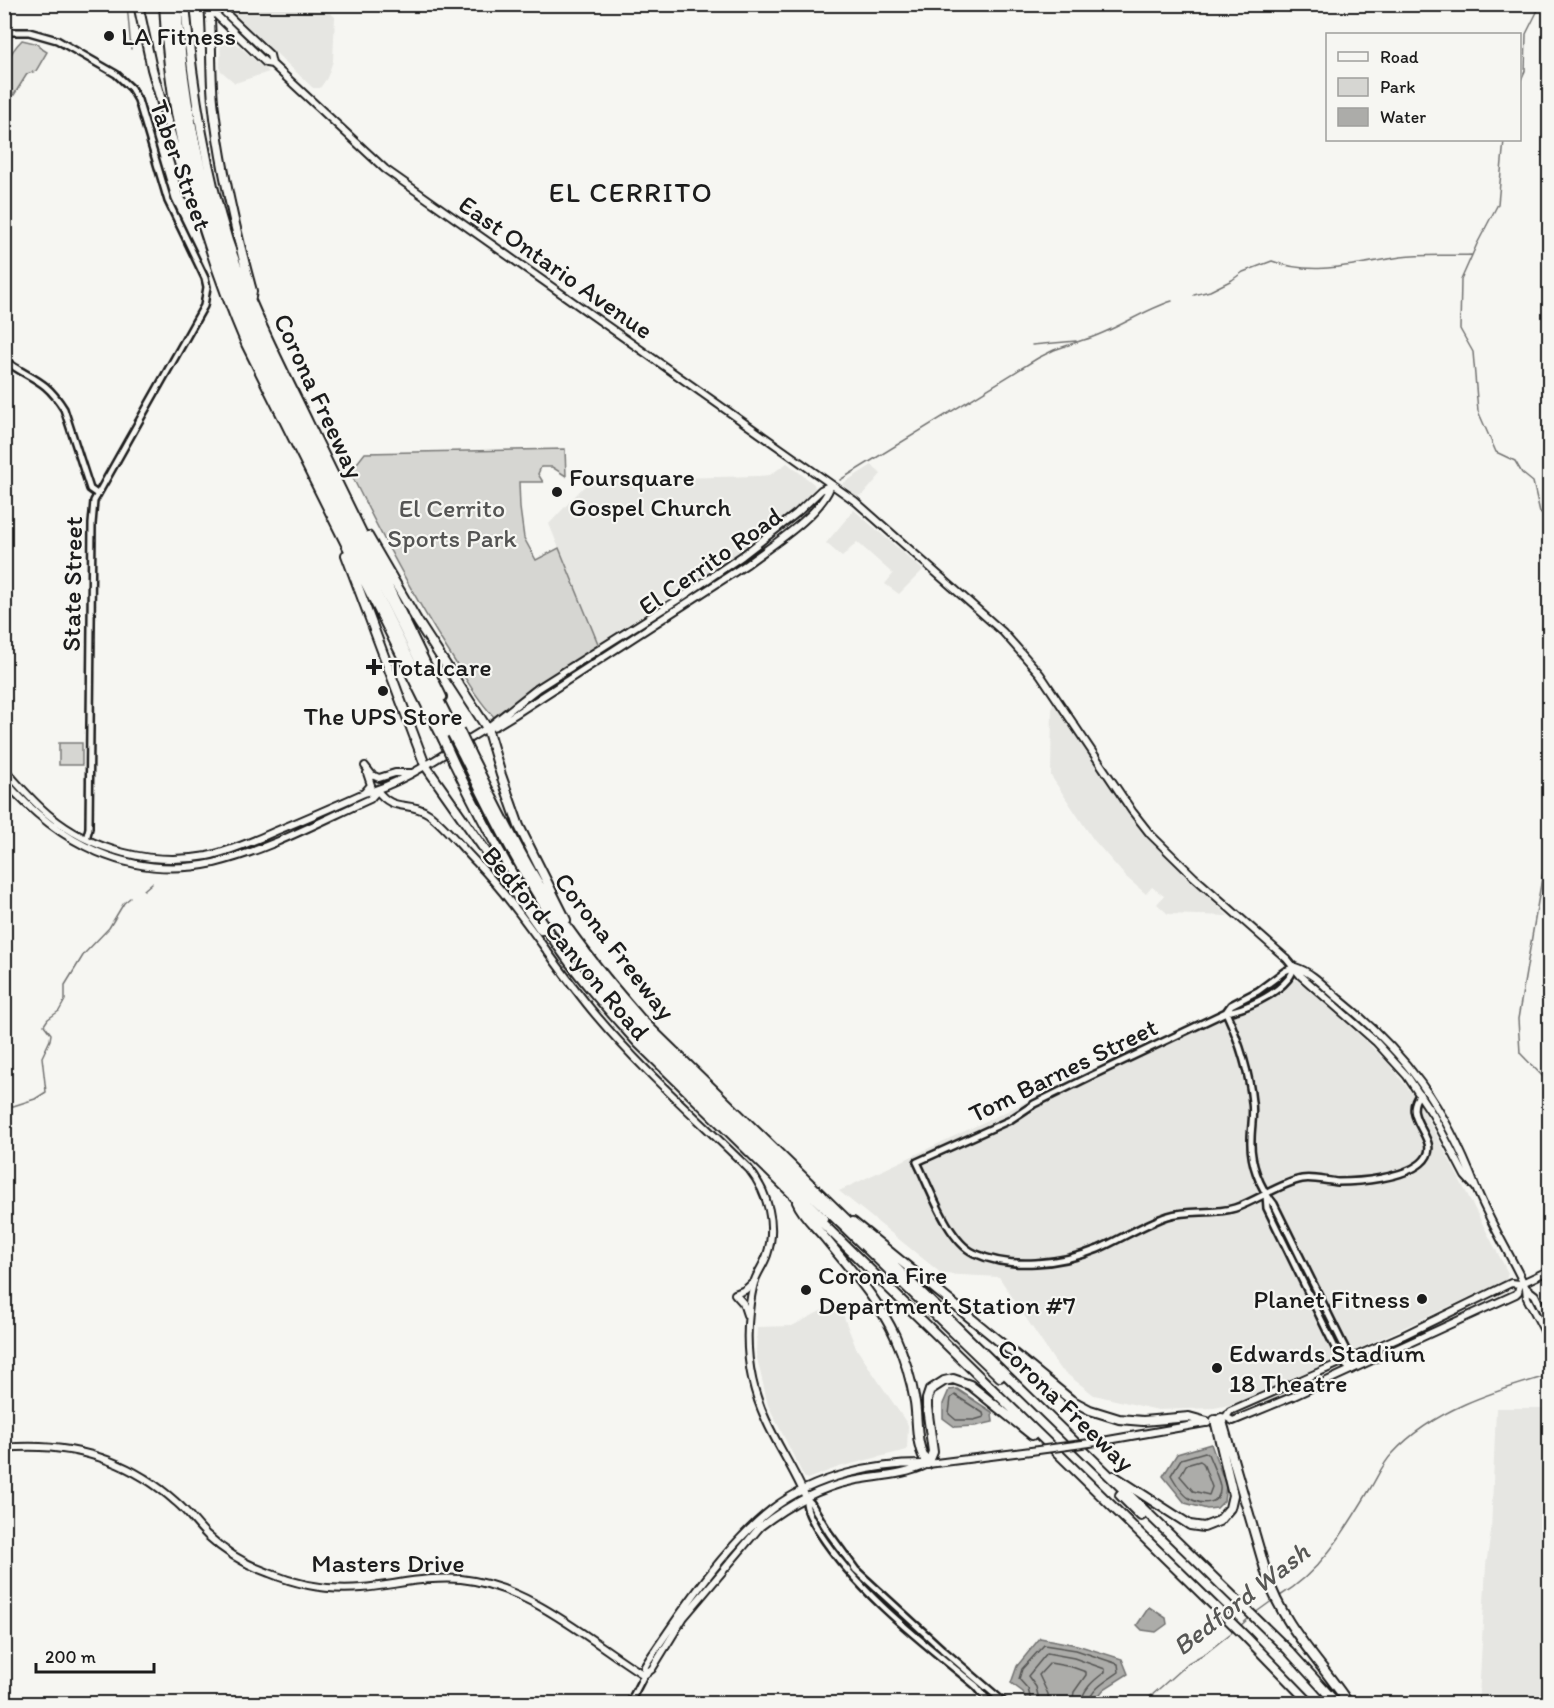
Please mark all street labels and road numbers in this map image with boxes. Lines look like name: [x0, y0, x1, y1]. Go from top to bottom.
street label: Taber Street: [143, 95, 219, 235]
street label: East Ontario Avenue: [453, 188, 659, 346]
street label: Corona Freeway: [267, 308, 371, 484]
street label: El Cerrito Road: [632, 500, 788, 622]
street label: State Street: [55, 516, 89, 652]
street label: Bedford Canyon Road: [475, 839, 657, 1047]
street label: Corona Freeway: [547, 866, 683, 1026]
street label: Tom Barnes Street: [963, 1010, 1163, 1130]
street label: Corona Freeway: [991, 1331, 1141, 1479]
street label: Masters Drive: [311, 1547, 465, 1579]

